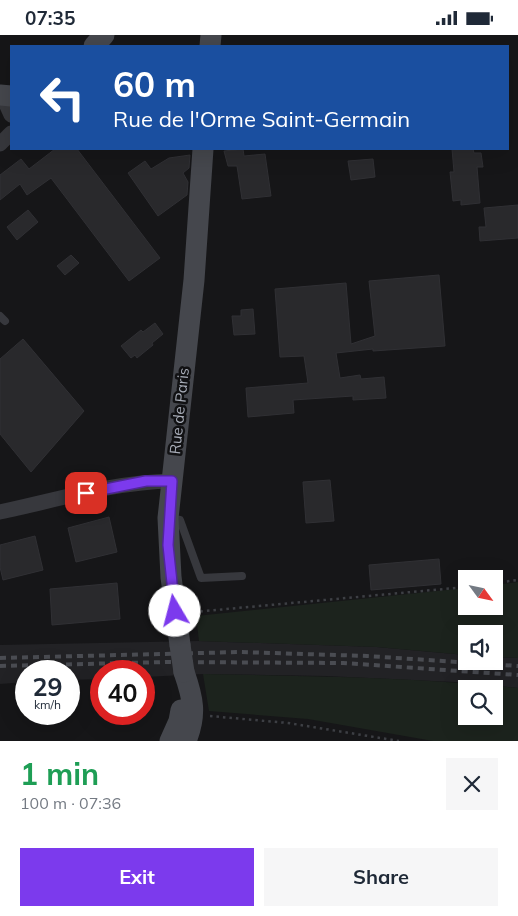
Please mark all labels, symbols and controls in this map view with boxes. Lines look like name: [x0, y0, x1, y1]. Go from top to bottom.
text: 07:35: [25, 6, 75, 30]
text: 60 m: [113, 62, 196, 106]
icon: left: [30, 65, 95, 130]
text: Rue de l'Orme Saint-Germain: [113, 105, 410, 133]
street label: Rue de Paris: [165, 367, 193, 455]
pin: [65, 472, 107, 514]
icon: arrive: [72, 479, 100, 507]
north arrow: [458, 570, 502, 615]
map controls: [458, 570, 503, 725]
position arrow: [148, 584, 200, 636]
button: sound: [458, 625, 503, 670]
speed limit sign: 40: [90, 660, 155, 725]
text: 29: [32, 671, 63, 702]
button: search: [458, 680, 503, 725]
text: km/h: [34, 697, 61, 712]
text: 1 min: [20, 755, 99, 793]
button: close: [446, 758, 498, 810]
text: 100 m · 07:36: [20, 793, 121, 813]
button: Exit: [20, 848, 254, 906]
button: Share: [264, 848, 498, 906]

